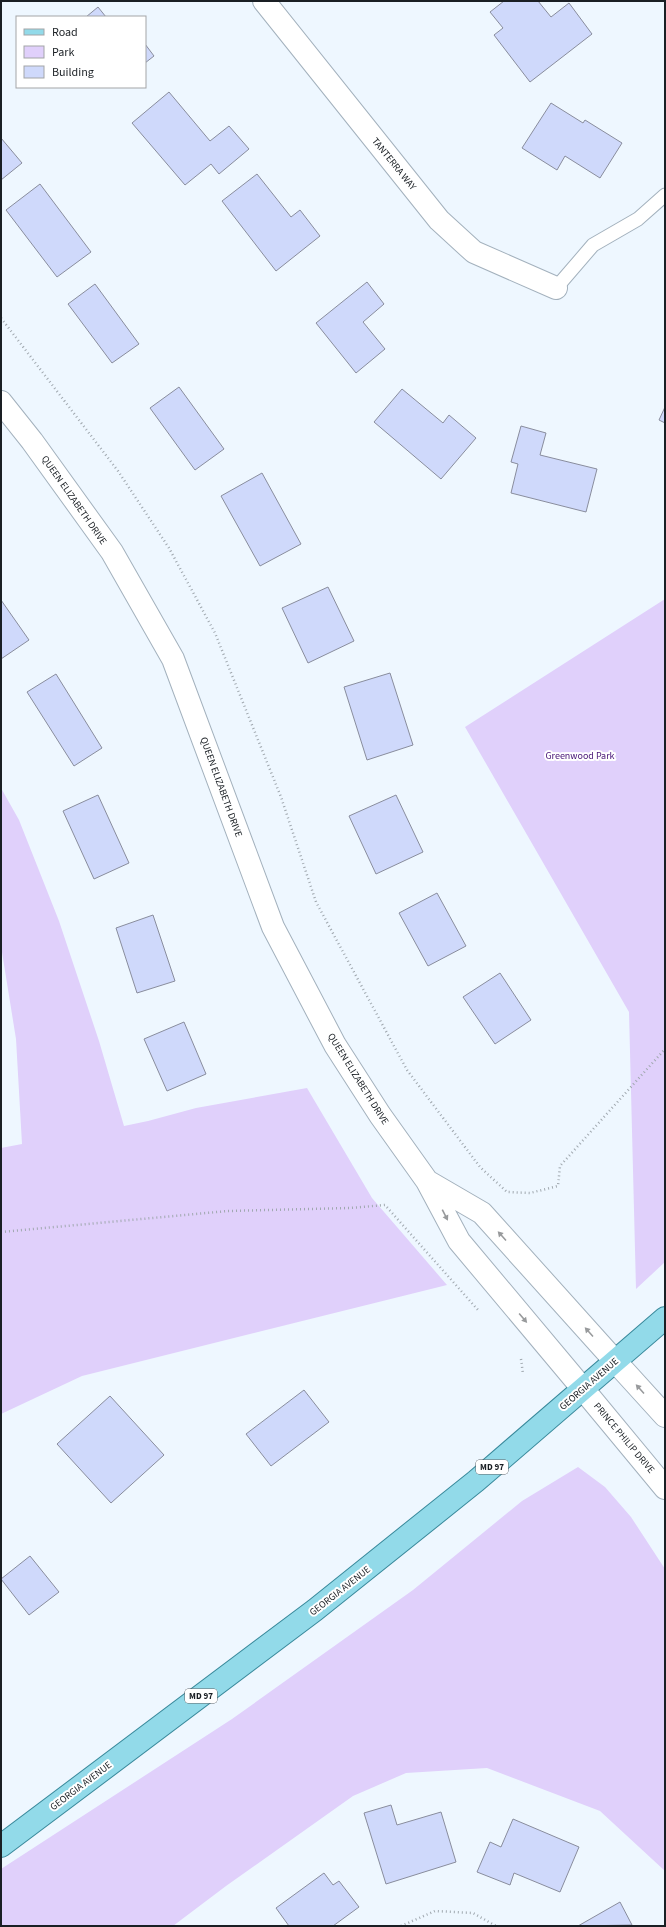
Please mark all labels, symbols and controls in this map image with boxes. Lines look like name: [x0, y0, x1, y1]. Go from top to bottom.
legend: [16, 16, 146, 88]
text: Road: [52, 24, 78, 41]
text: Park: [52, 44, 74, 61]
text: Building: [52, 64, 94, 81]
street label: TANTERRA WAY: [368, 135, 420, 194]
street label: QUEEN ELIZABETH DRIVE: [38, 453, 110, 547]
street label: QUEEN ELIZABETH DRIVE: [196, 735, 246, 839]
park label: Greenwood Park: [545, 749, 615, 763]
street label: QUEEN ELIZABETH DRIVE: [324, 1031, 392, 1127]
one-way arrow: [442, 1209, 448, 1221]
one-way arrow: [498, 1231, 507, 1241]
one-way arrow: [519, 1313, 528, 1324]
one-way arrow: [585, 1327, 594, 1338]
street label: GEORGIA AVENUE: [557, 1354, 621, 1414]
one-way arrow: [636, 1384, 645, 1394]
street label: PRINCE PHILIP DRIVE: [590, 1400, 658, 1476]
road number: MD 97: [476, 1460, 508, 1474]
street label: GEORGIA AVENUE: [307, 1563, 373, 1619]
road number: MD 97: [185, 1689, 217, 1703]
street label: GEORGIA AVENUE: [47, 1758, 115, 1814]

